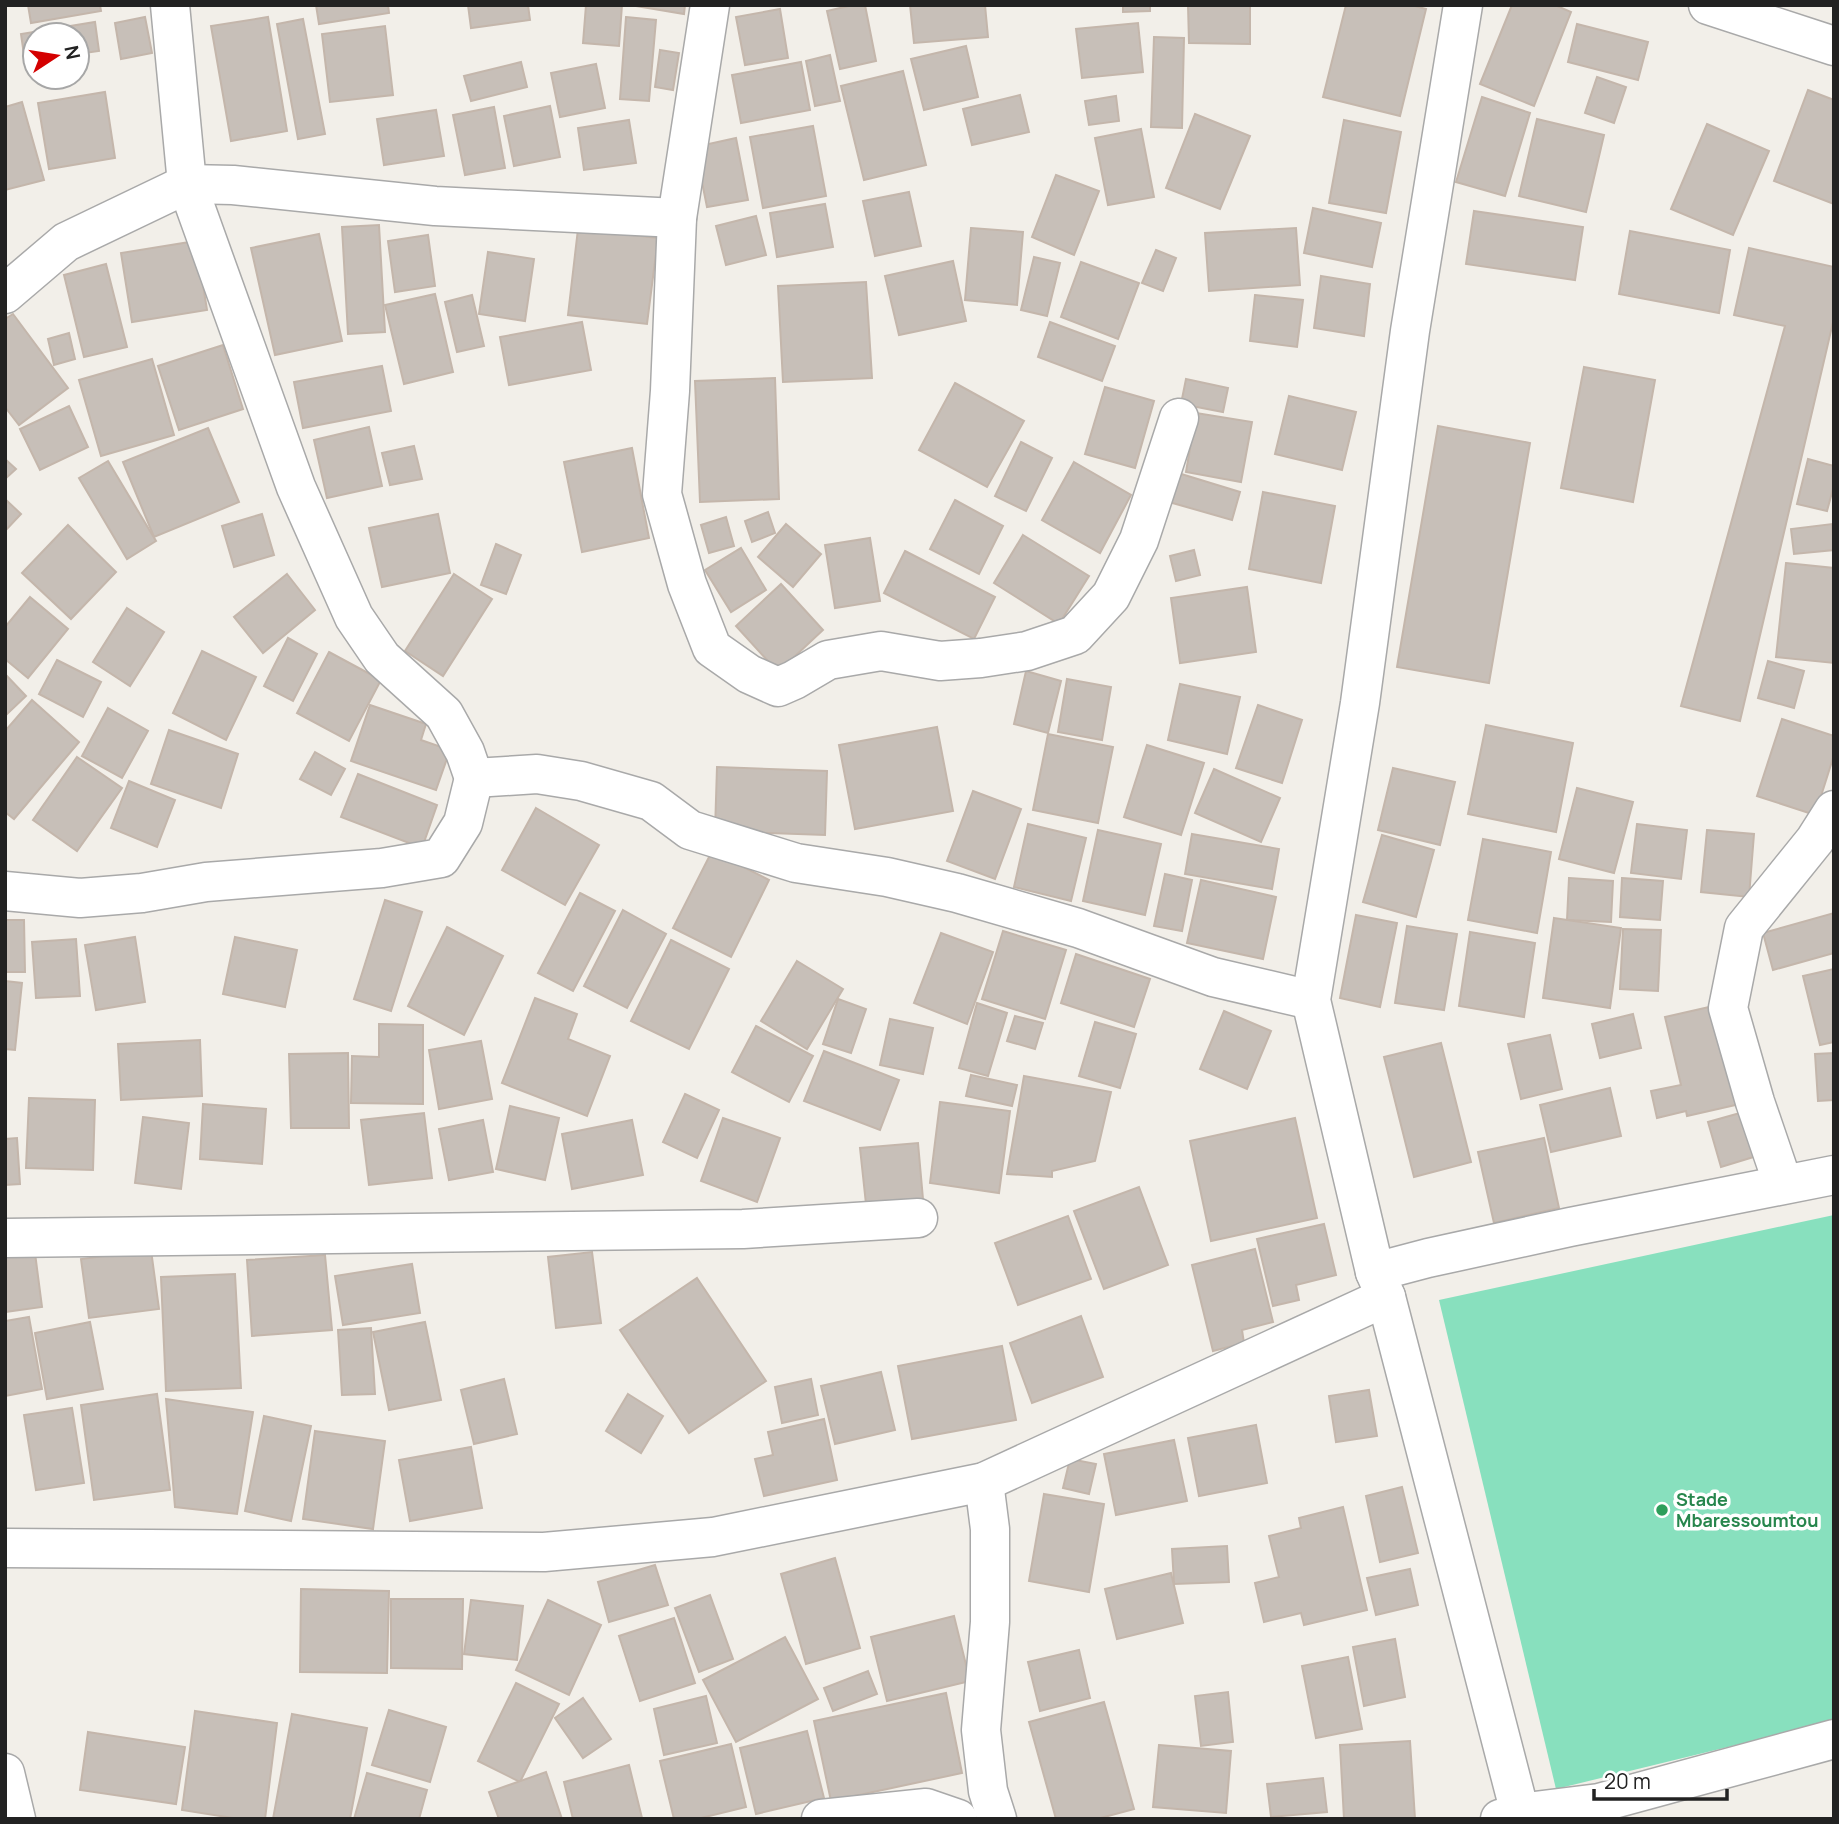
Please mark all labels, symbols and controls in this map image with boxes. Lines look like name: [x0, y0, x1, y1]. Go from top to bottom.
north arrow: [21, 21, 91, 91]
text: N: [58, 43, 87, 62]
place label: Stade Mbaressoumtou: [1676, 1487, 1818, 1532]
marker: Stade Mbaressoumtou: [1654, 1502, 1670, 1518]
scale bar: [1594, 1758, 1727, 1802]
text: 20 m: [1604, 1767, 1651, 1795]

